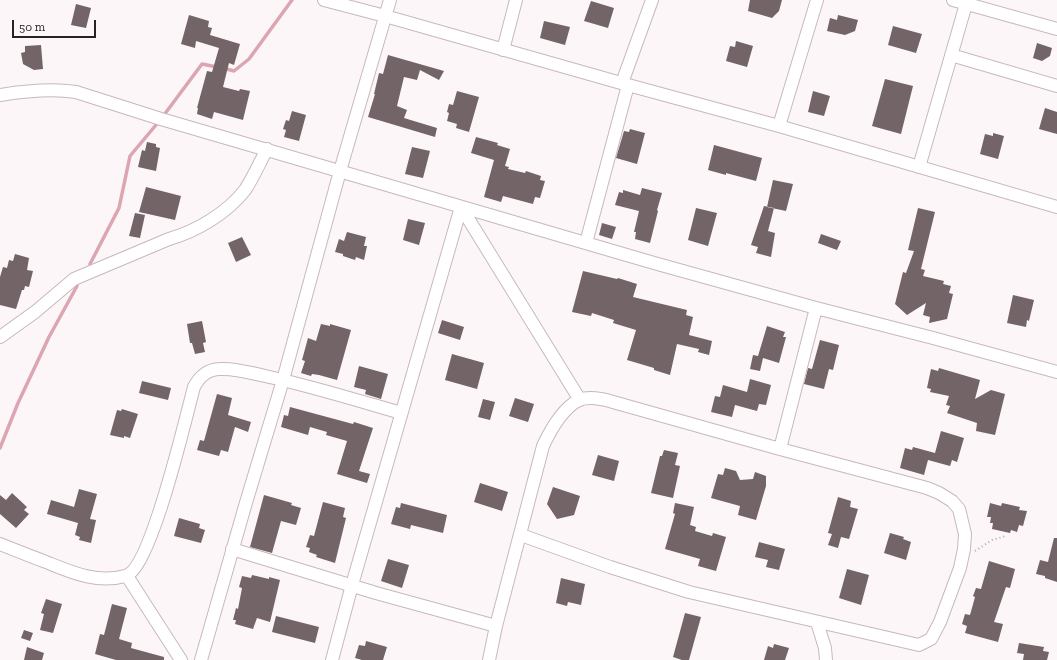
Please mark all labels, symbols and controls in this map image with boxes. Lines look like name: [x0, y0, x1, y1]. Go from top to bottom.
scale bar: [14, 12, 98, 38]
text: 50 m: [19, 20, 45, 34]

